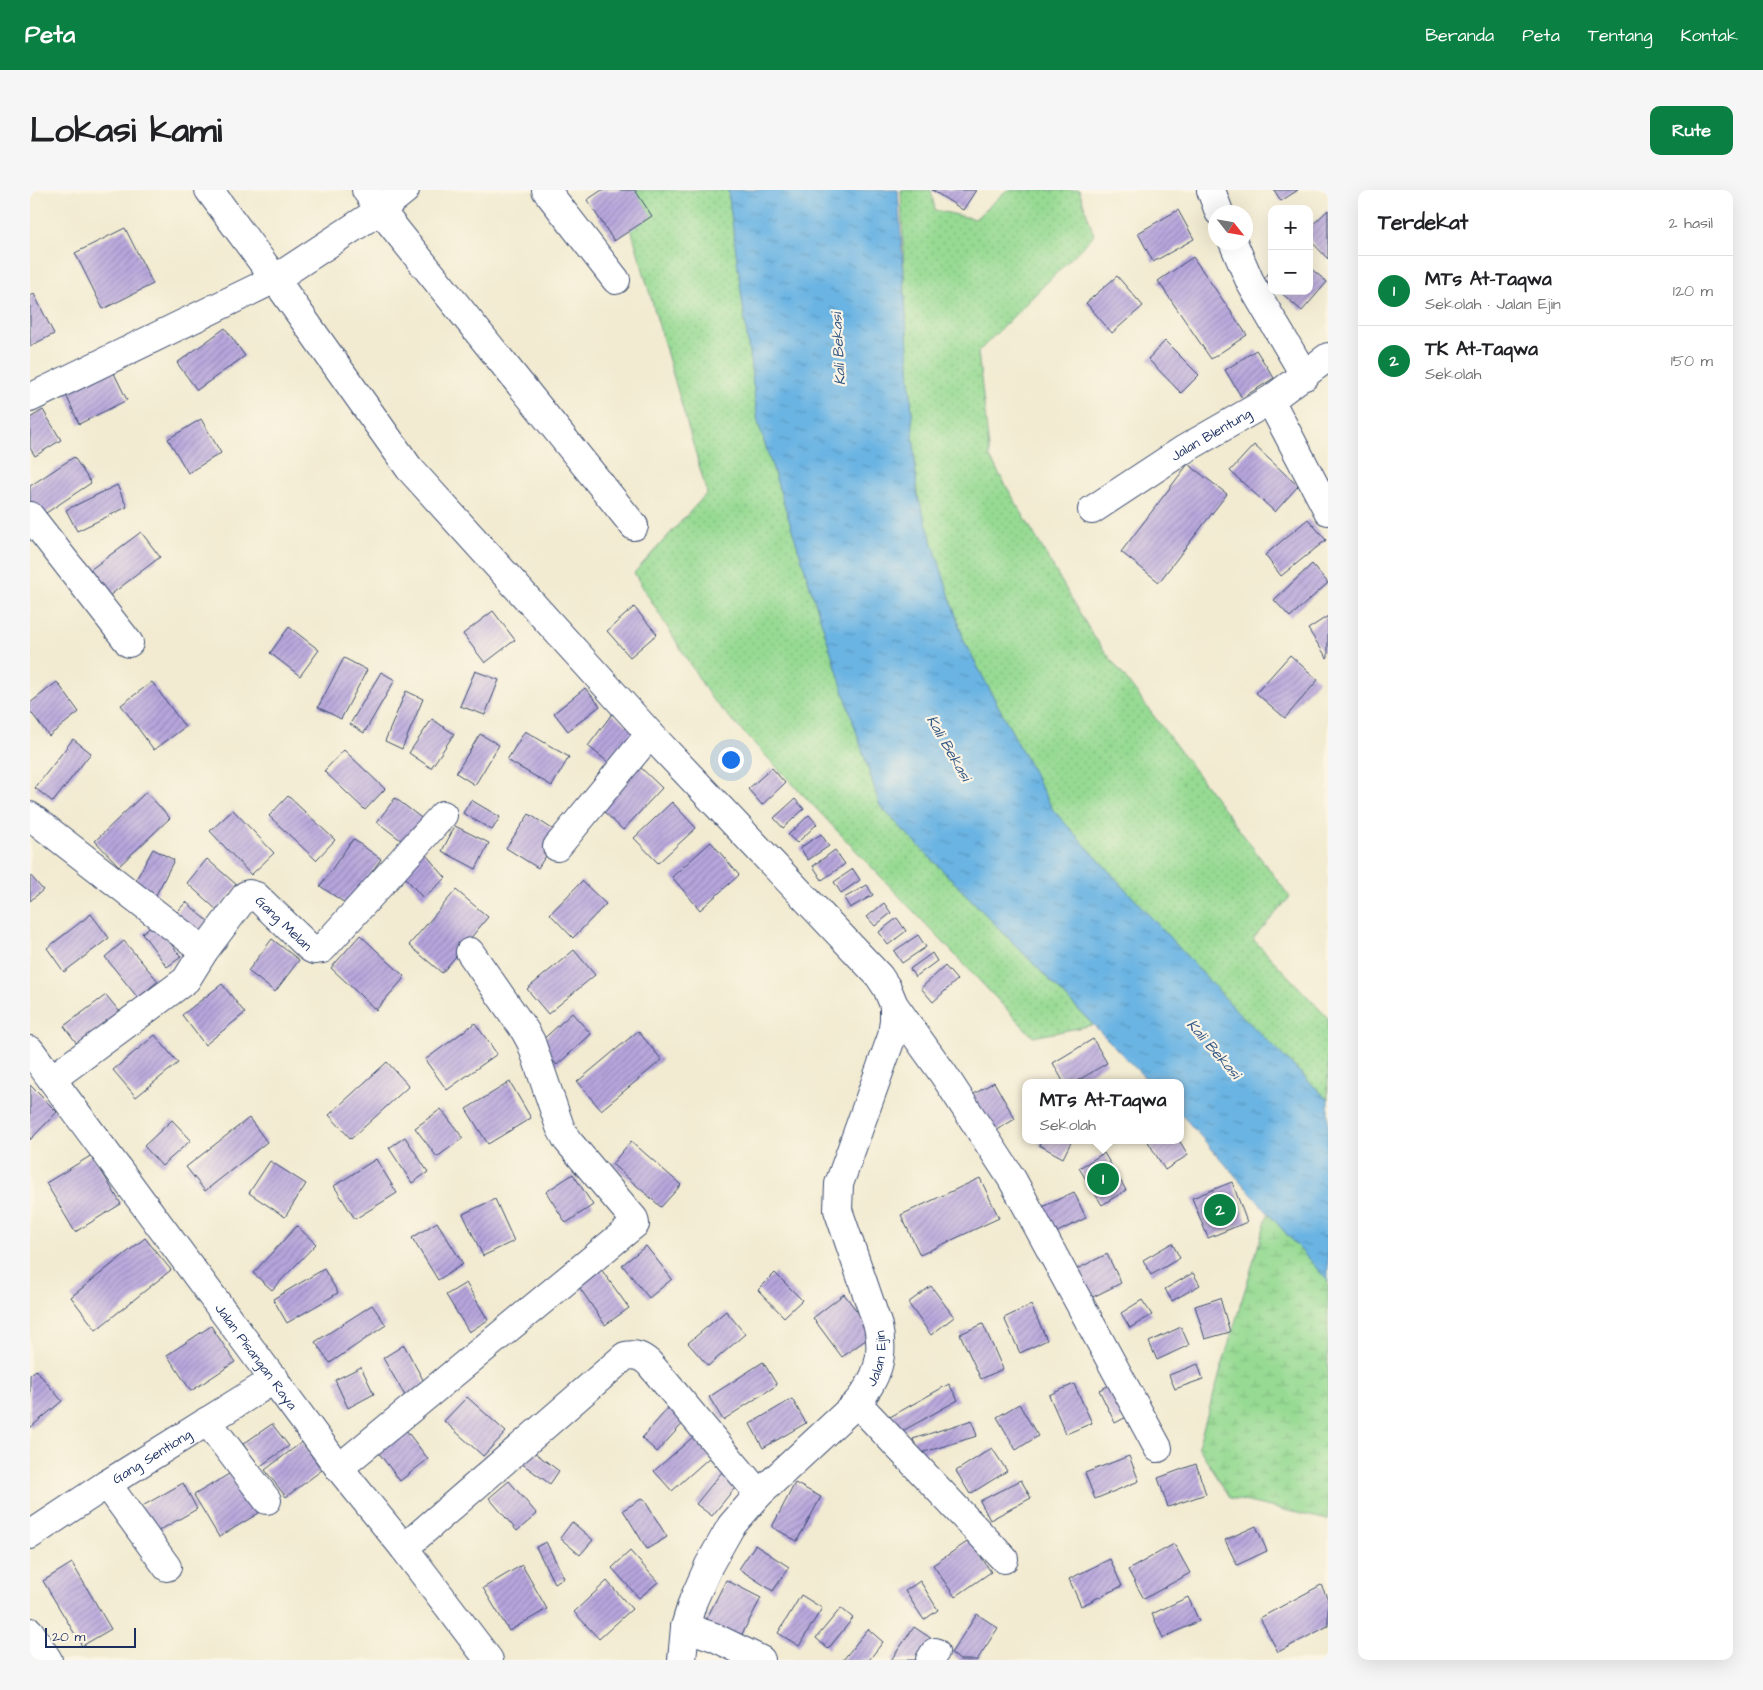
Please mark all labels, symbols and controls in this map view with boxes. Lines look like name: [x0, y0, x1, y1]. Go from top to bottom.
text: Peta: [25, 18, 75, 52]
text: Beranda: [1425, 23, 1494, 48]
text: Peta: [1522, 23, 1560, 48]
text: Tentang: [1588, 23, 1652, 48]
text: Kontak: [1680, 23, 1738, 48]
text: Lokasi kami: [30, 106, 222, 155]
button: Rute: [1650, 106, 1733, 155]
north arrow: [1208, 205, 1253, 250]
map controls: [1268, 205, 1313, 295]
button: +: [1268, 205, 1313, 250]
text: Terdekat: [1378, 208, 1468, 237]
text: 2 hasil: [1668, 212, 1713, 234]
button: −: [1268, 250, 1313, 295]
text: MTs At-Taqwa: [1425, 266, 1552, 293]
text: 1: [1393, 280, 1395, 302]
text: 120 m: [1673, 280, 1713, 302]
text: Sekolah · Jalan Ejin: [1425, 293, 1561, 315]
water label: Kali Bekasi: [826, 310, 851, 386]
text: TK At-Taqwa: [1425, 336, 1538, 363]
text: 2: [1389, 350, 1399, 372]
text: 150 m: [1671, 350, 1713, 372]
text: Sekolah: [1425, 363, 1481, 385]
street label: Jalan Blentung: [1167, 404, 1255, 466]
water label: Kali Bekasi: [921, 711, 977, 787]
your location: [718, 747, 744, 773]
street label: Gang Melan: [250, 891, 316, 956]
water label: Kali Bekasi: [1182, 1015, 1247, 1085]
popup: [1022, 1079, 1184, 1144]
text: MTs At-Taqwa: [1040, 1087, 1166, 1114]
text: Sekolah: [1040, 1114, 1096, 1136]
pin: 1: [1087, 1160, 1119, 1198]
pin: 2: [1204, 1191, 1236, 1229]
street label: Jalan Pisangan Raya: [210, 1300, 302, 1414]
street label: Jalan Ejin: [862, 1329, 892, 1390]
street label: Gang Sentiong: [109, 1425, 196, 1489]
scale bar: [45, 1625, 136, 1648]
text: 20 m: [52, 1627, 85, 1647]

